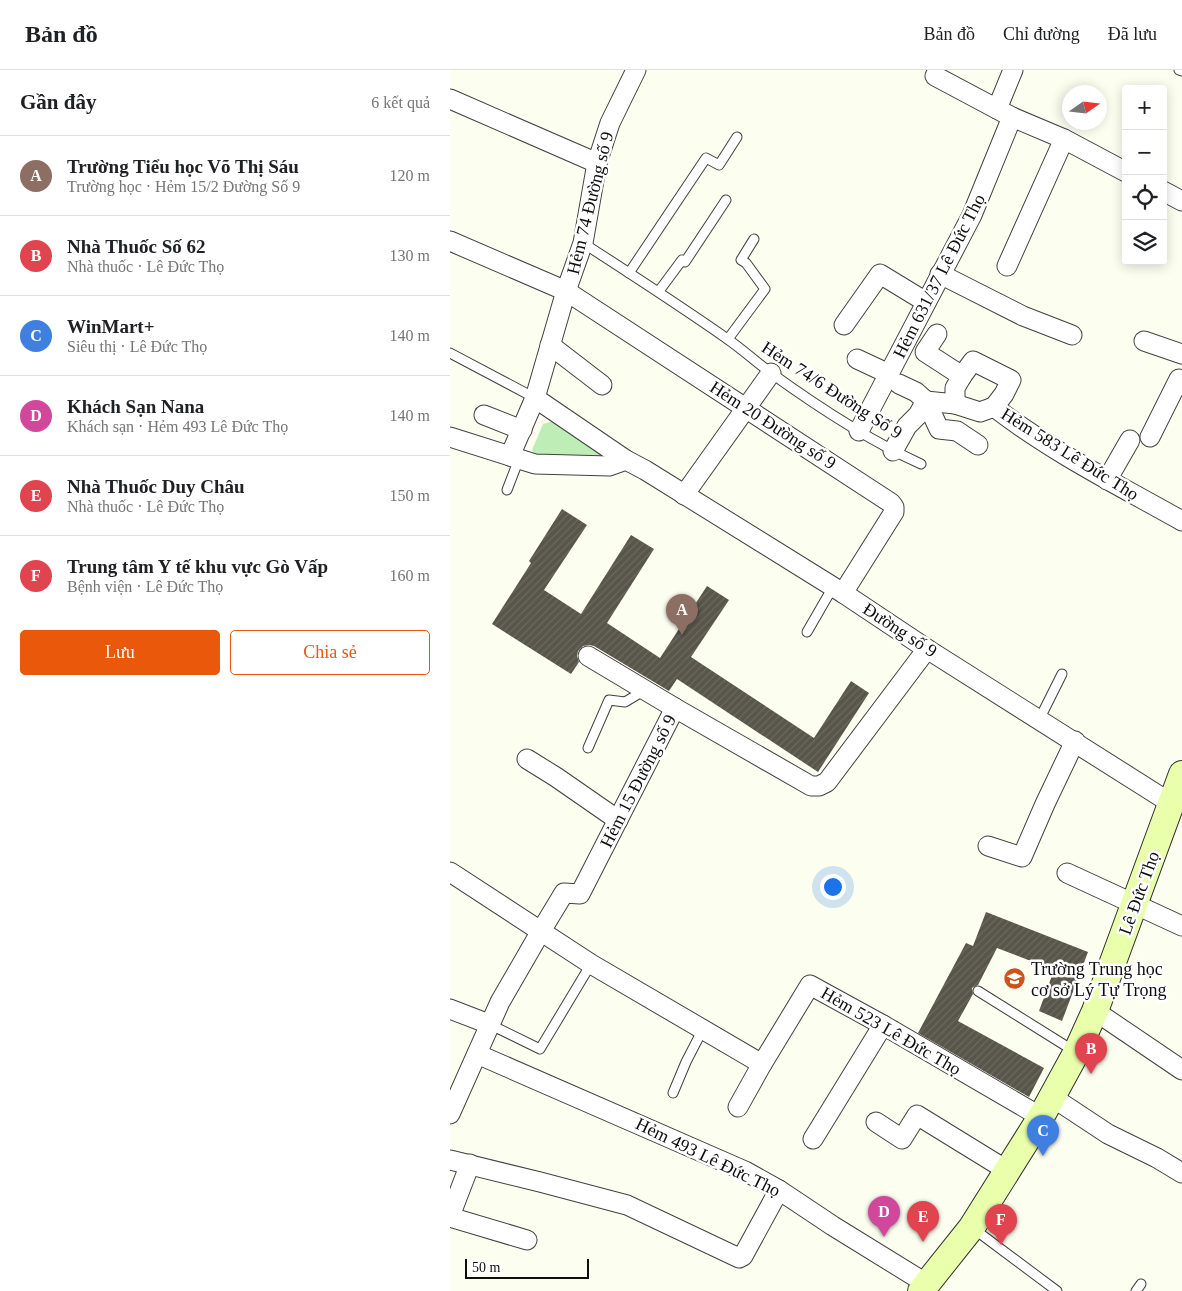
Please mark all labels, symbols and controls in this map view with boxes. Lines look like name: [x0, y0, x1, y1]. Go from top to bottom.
text: Bản đồ: [25, 21, 98, 47]
text: Bản đồ: [923, 24, 975, 44]
text: Chỉ đường: [1003, 24, 1080, 44]
text: Đã lưu: [1108, 24, 1157, 44]
north arrow: [1062, 85, 1107, 130]
map controls: [1122, 85, 1167, 265]
button: +: [1122, 85, 1167, 130]
text: Gần đây: [20, 90, 96, 114]
text: 6 kết quả: [371, 94, 430, 111]
street label: Hẻm 74 Đường số 9: [563, 130, 617, 276]
button: −: [1122, 130, 1167, 175]
text: Trường Tiểu học Võ Thị Sáu: [67, 156, 299, 177]
text: A: [30, 167, 42, 184]
text: 120 m: [390, 167, 430, 184]
button: locate: [1122, 175, 1167, 220]
text: Trường học · Hẻm 15/2 Đường Số 9: [67, 178, 300, 195]
street label: Hẻm 631/37 Lê Đức Thọ: [889, 191, 989, 361]
button: layers: [1122, 220, 1167, 265]
text: Nhà Thuốc Số 62: [67, 236, 206, 257]
text: B: [31, 247, 41, 264]
text: 130 m: [390, 247, 430, 264]
text: Nhà thuốc · Lê Đức Thọ: [67, 258, 224, 275]
text: WinMart+: [67, 316, 155, 337]
text: C: [30, 327, 42, 344]
text: 140 m: [390, 327, 430, 344]
street label: Hẻm 74/6 Đường Số 9: [758, 337, 906, 443]
text: Siêu thị · Lê Đức Thọ: [67, 338, 207, 355]
street label: Hẻm 20 Đường số 9: [706, 377, 840, 473]
text: Khách Sạn Nana: [67, 396, 204, 417]
street label: Hẻm 583 Lê Đức Thọ: [998, 404, 1142, 504]
text: D: [30, 407, 42, 424]
text: 140 m: [390, 407, 430, 424]
text: Khách sạn · Hẻm 493 Lê Đức Thọ: [67, 418, 288, 435]
text: Nhà Thuốc Duy Châu: [67, 476, 245, 497]
text: E: [31, 487, 41, 504]
text: 150 m: [390, 487, 430, 504]
text: Nhà thuốc · Lê Đức Thọ: [67, 498, 224, 515]
text: Trung tâm Y tế khu vực Gò Vấp: [67, 556, 328, 577]
text: F: [31, 567, 41, 584]
text: 160 m: [390, 567, 430, 584]
text: Bệnh viện · Lê Đức Thọ: [67, 578, 223, 595]
pin: A: [666, 594, 698, 635]
street label: Đường số 9: [859, 599, 941, 661]
button: Lưu: [20, 630, 220, 675]
button: Chia sẻ: [230, 630, 430, 675]
street label: Hẻm 15 Đường số 9: [596, 711, 680, 851]
street label: Lê Đức Thọ: [1115, 849, 1163, 937]
your location: [820, 874, 846, 900]
place label: Trường Trung học cơ sở Lý Tự Trọng: [1031, 959, 1166, 1000]
school or university icon: Trường Trung học cơ sở Lý Tự Trọng: [1003, 967, 1027, 991]
street label: Hẻm 523 Lê Đức Thọ: [817, 983, 965, 1079]
pin: B: [1075, 1033, 1107, 1074]
street label: Hẻm 493 Lê Đức Thọ: [632, 1113, 784, 1201]
pin: C: [1027, 1115, 1059, 1156]
pin: D: [868, 1196, 900, 1237]
pin: E: [907, 1201, 939, 1242]
pin: F: [985, 1204, 1017, 1245]
scale bar: [465, 1256, 589, 1279]
text: 50 m: [472, 1260, 500, 1275]

